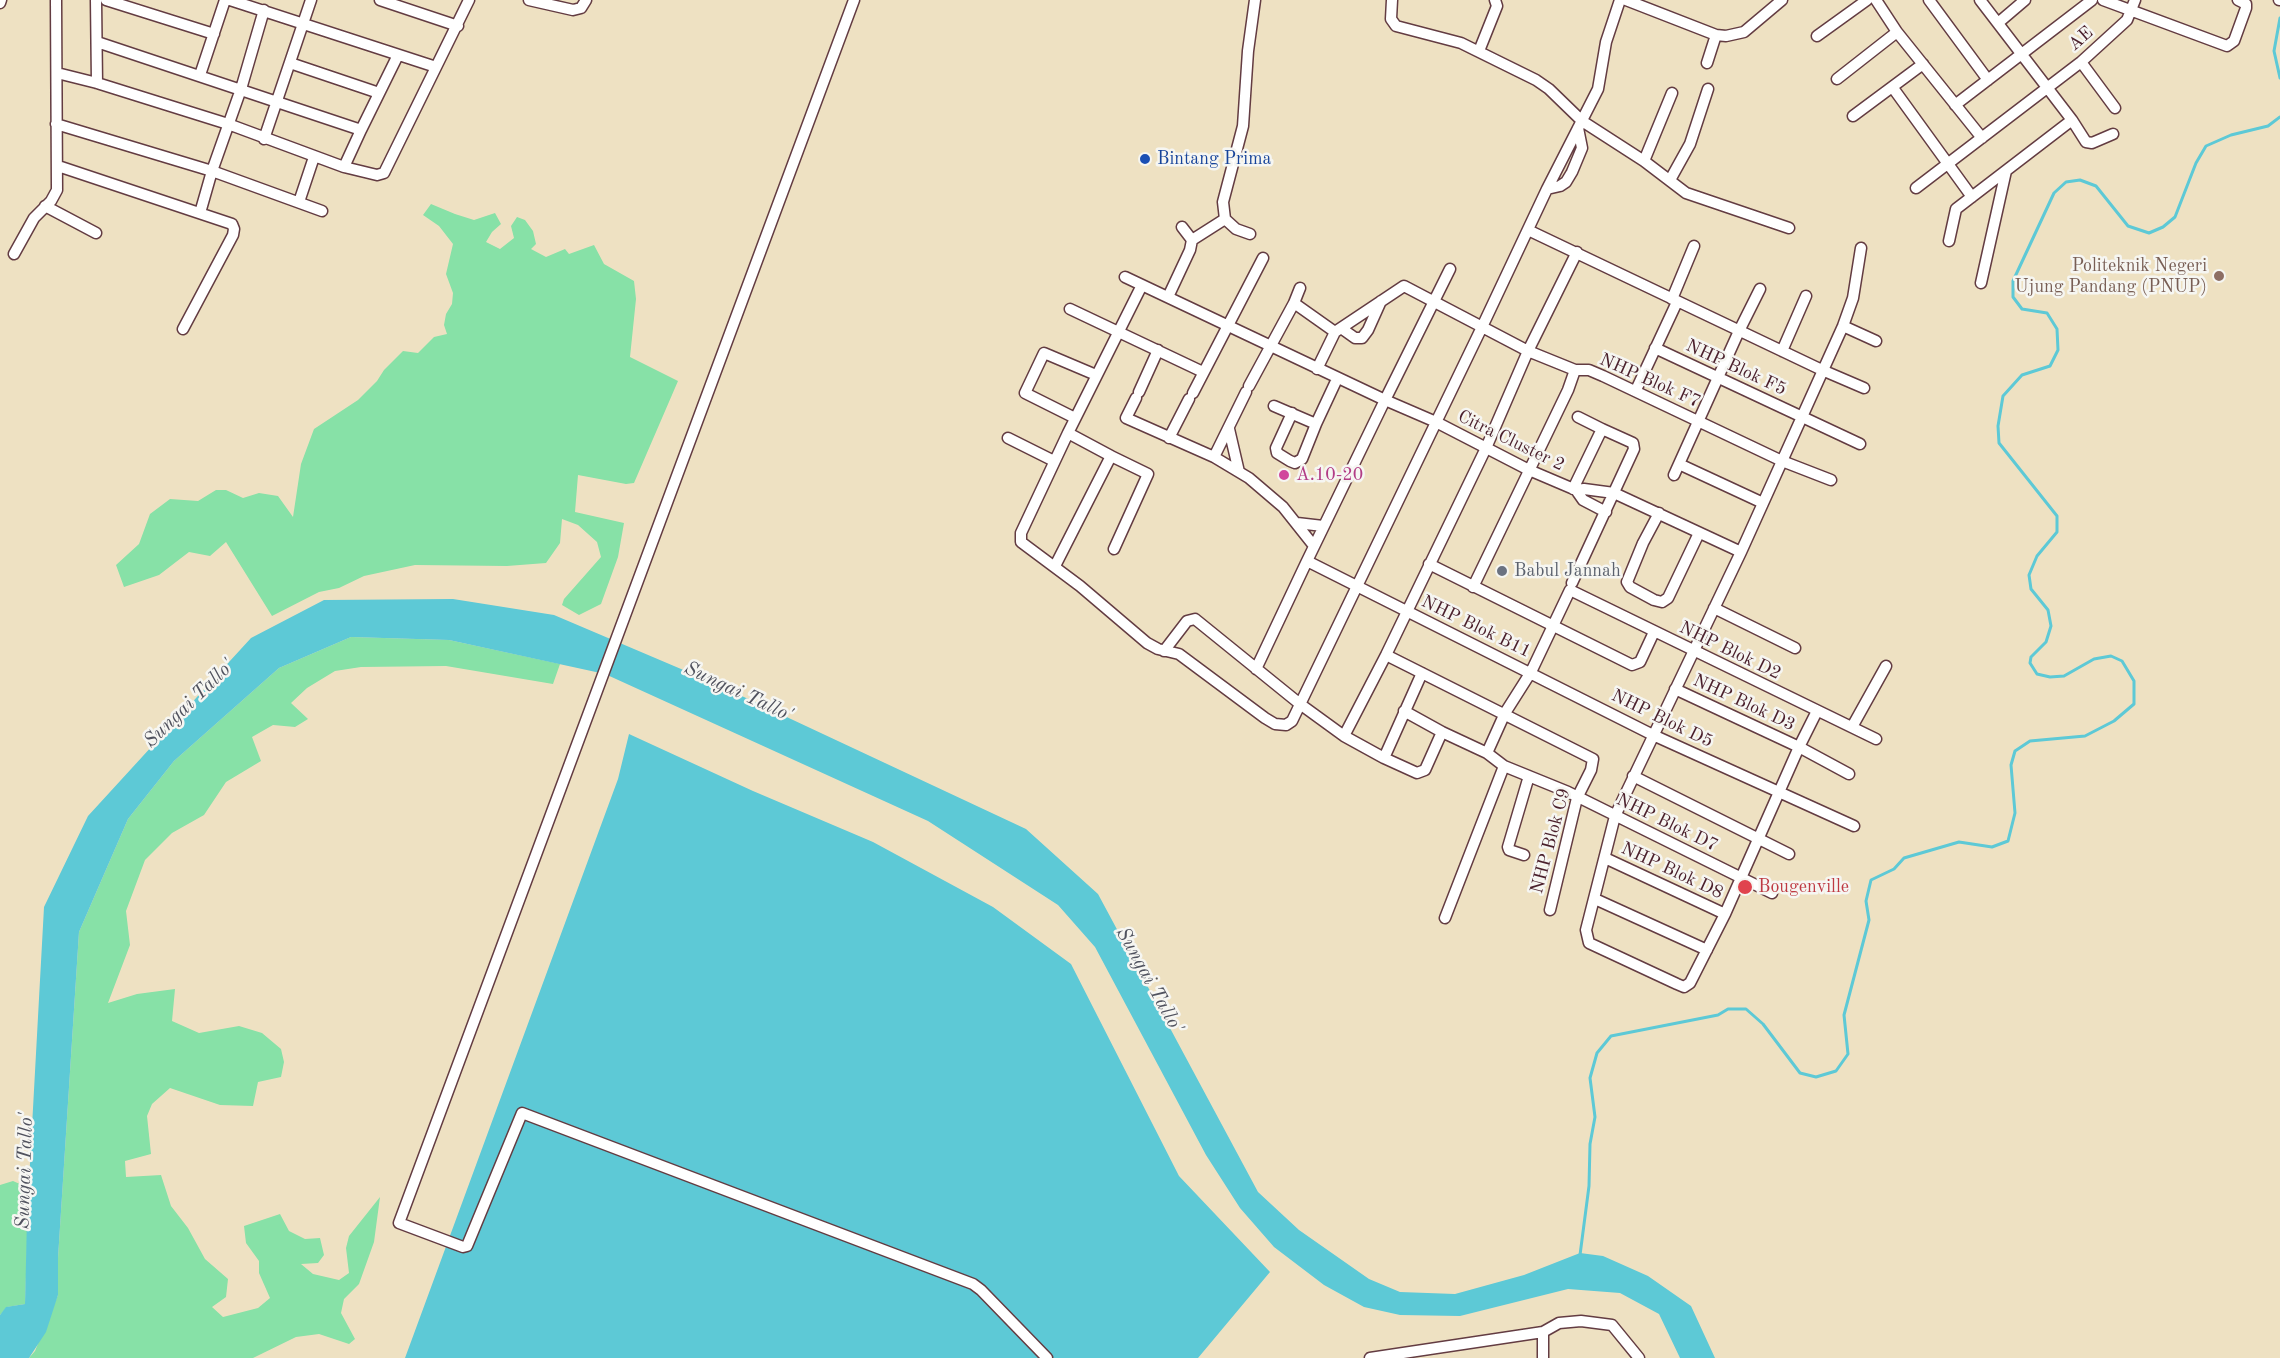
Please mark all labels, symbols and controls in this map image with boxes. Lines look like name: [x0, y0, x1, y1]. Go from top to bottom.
street label: AE: [2064, 22, 2098, 56]
place label: Bintang Prima: [1157, 148, 1271, 170]
marker: Bintang Prima: [1138, 152, 1152, 166]
place label: Politeknik Negeri Ujung Pandang (PNUP): [2015, 255, 2207, 298]
marker: Politeknik Negeri Ujung Pandang (PNUP): [2212, 269, 2226, 283]
street label: NHP Blok F5: [1682, 335, 1790, 401]
street label: NHP Blok F7: [1596, 349, 1704, 413]
street label: Citra Cluster 2: [1454, 406, 1568, 476]
place label: A.10-20: [1296, 464, 1363, 486]
marker: A.10-20: [1277, 468, 1291, 482]
place label: Babul Jannah: [1514, 560, 1621, 582]
marker: Babul Jannah: [1495, 564, 1509, 578]
street label: NHP Blok B11: [1418, 591, 1534, 663]
street label: NHP Blok D2: [1676, 617, 1784, 685]
water label: Sungai Tallo': [139, 655, 239, 753]
water label: Sungai Tallo': [680, 656, 796, 728]
street label: NHP Blok D3: [1689, 670, 1799, 736]
street label: NHP Blok D5: [1608, 685, 1716, 753]
street label: NHP Blok C9: [1527, 786, 1575, 896]
street label: NHP Blok D7: [1613, 789, 1721, 857]
street label: NHP Blok D8: [1617, 838, 1727, 904]
place label: Bougenville: [1758, 876, 1849, 898]
marker: Bougenville: [1736, 878, 1754, 896]
water label: Sungai Tallo': [1110, 923, 1188, 1037]
water label: Sungai Tallo': [11, 1112, 39, 1230]

